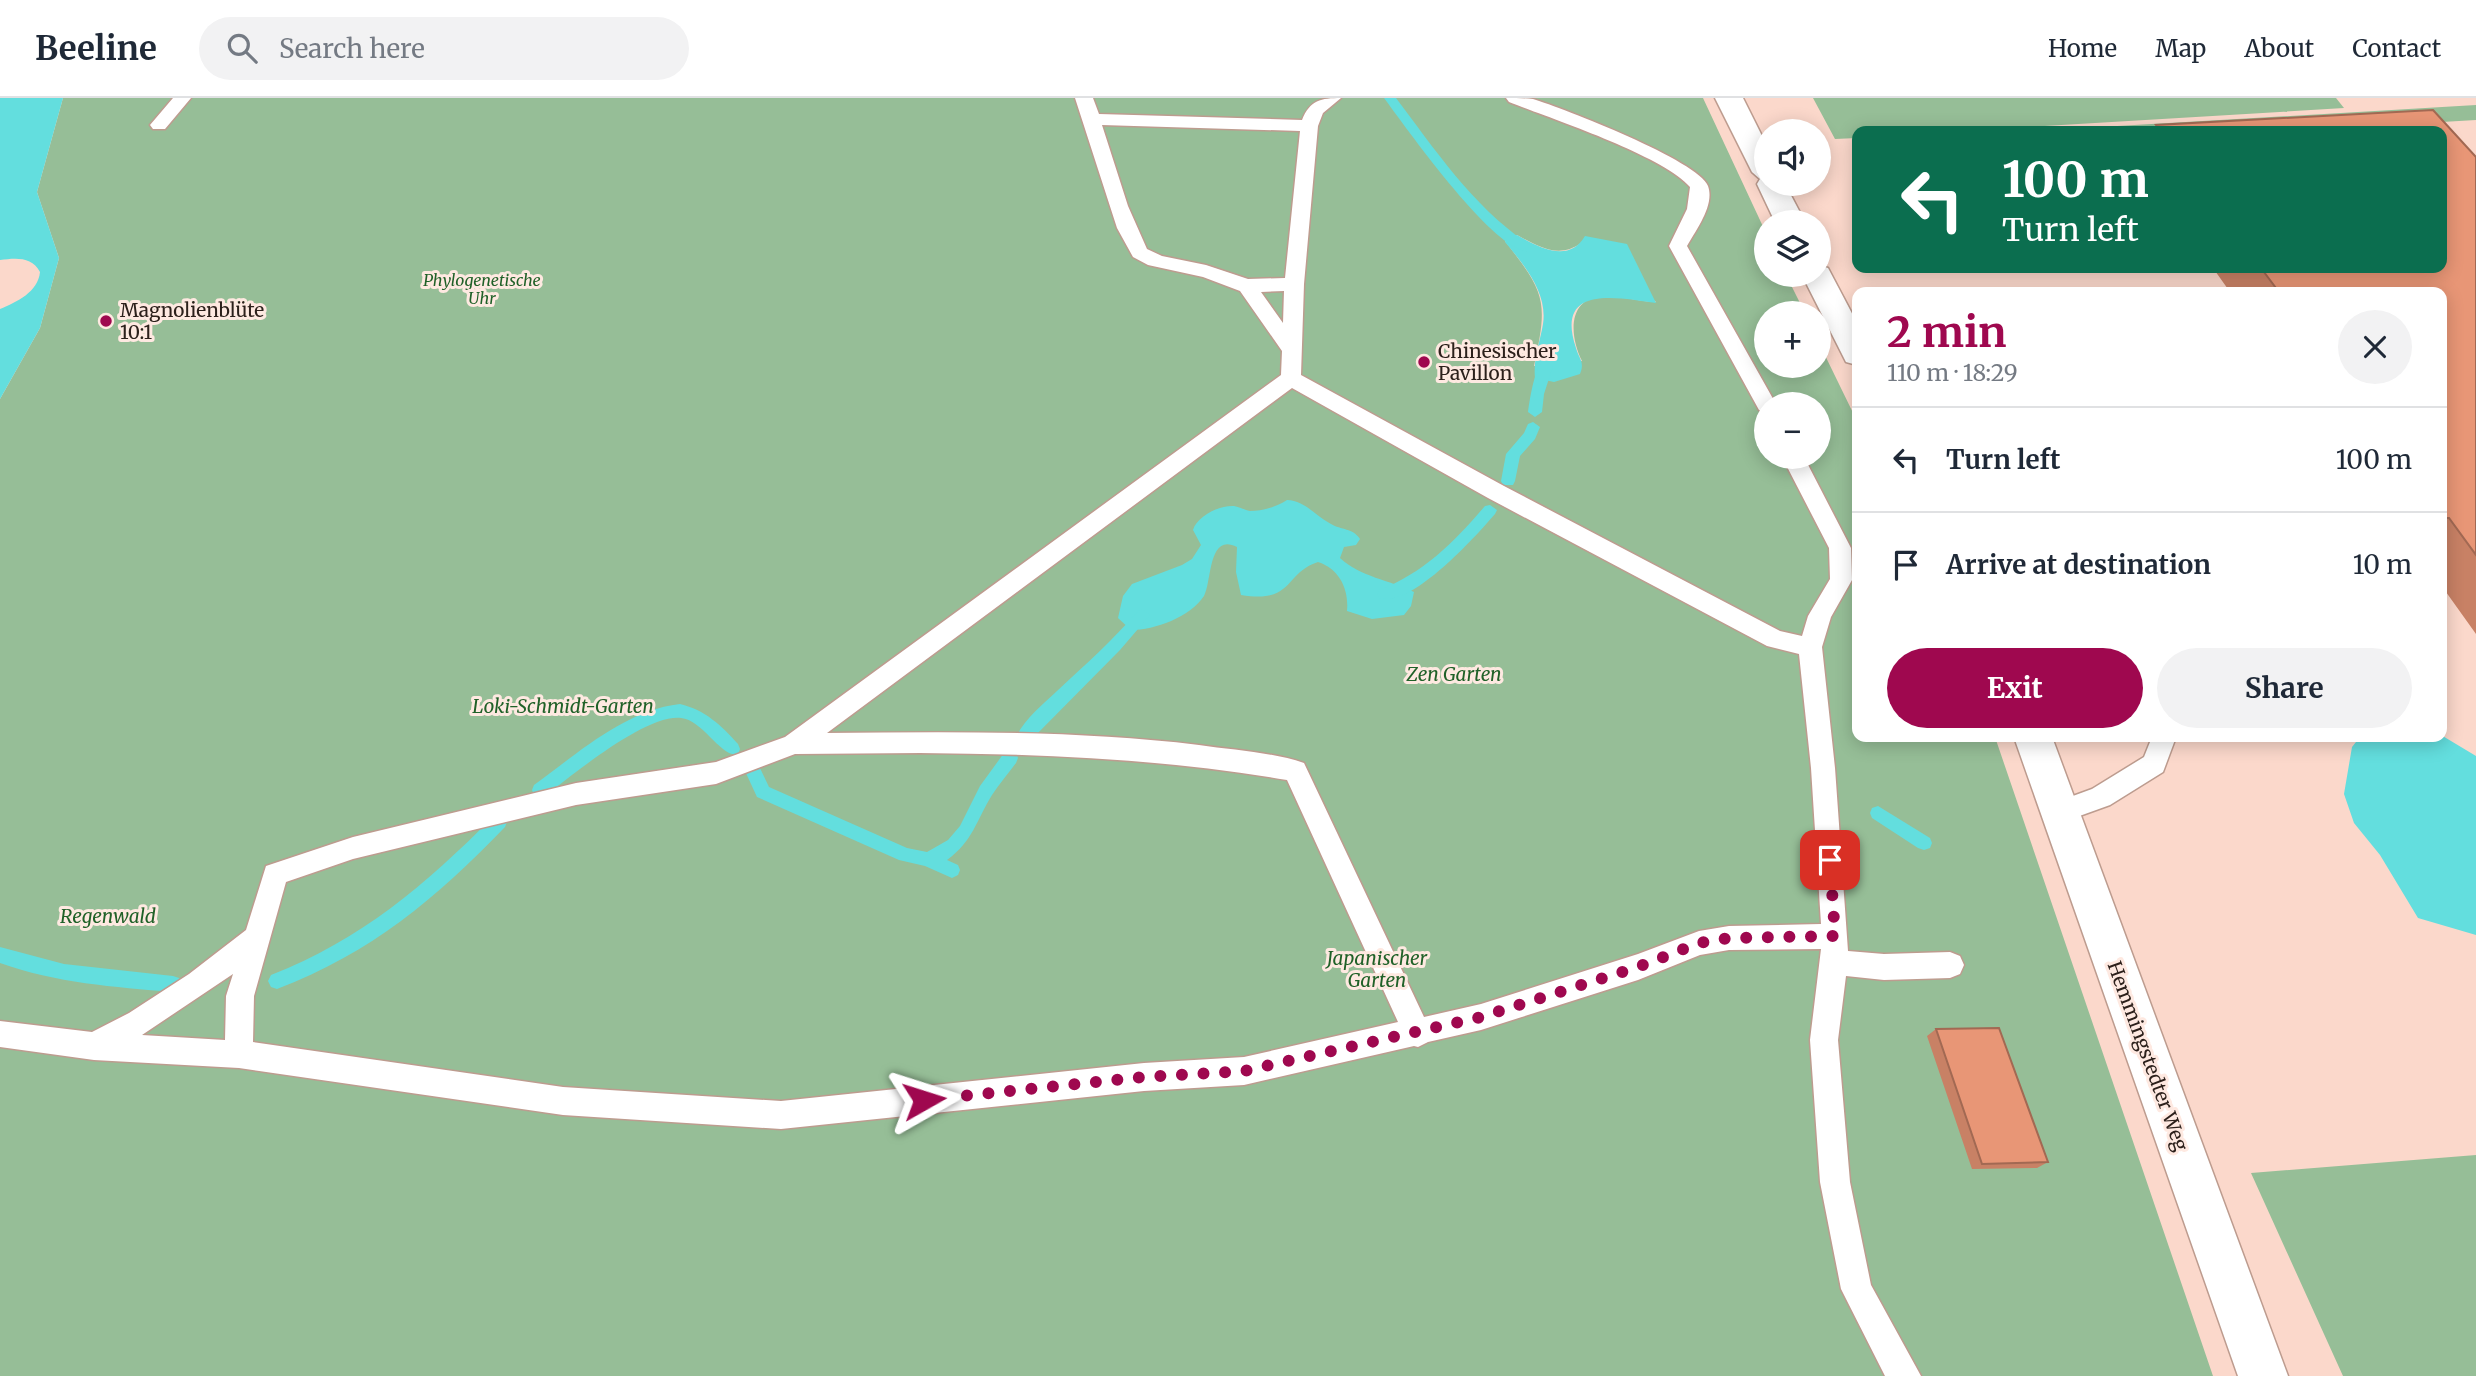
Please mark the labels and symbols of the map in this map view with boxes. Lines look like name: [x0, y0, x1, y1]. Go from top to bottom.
park label: Phylogenetische Uhr: [423, 270, 541, 308]
place label: Magnolienblüte 10:1: [120, 298, 264, 344]
marker: Magnolienblüte 10:1: [98, 313, 114, 329]
place label: Chinesischer Pavillon: [1438, 339, 1557, 385]
marker: Chinesischer Pavillon: [1416, 354, 1432, 370]
park label: Zen Garten: [1405, 662, 1502, 686]
park label: Loki-Schmidt-Garten: [472, 694, 654, 718]
pin: [1800, 830, 1860, 890]
park label: Regenwald: [60, 904, 156, 928]
park label: Japanischer Garten: [1325, 946, 1428, 992]
street label: Hemmingstedter Weg: [2103, 958, 2194, 1155]
position arrow: [887, 1063, 961, 1137]

